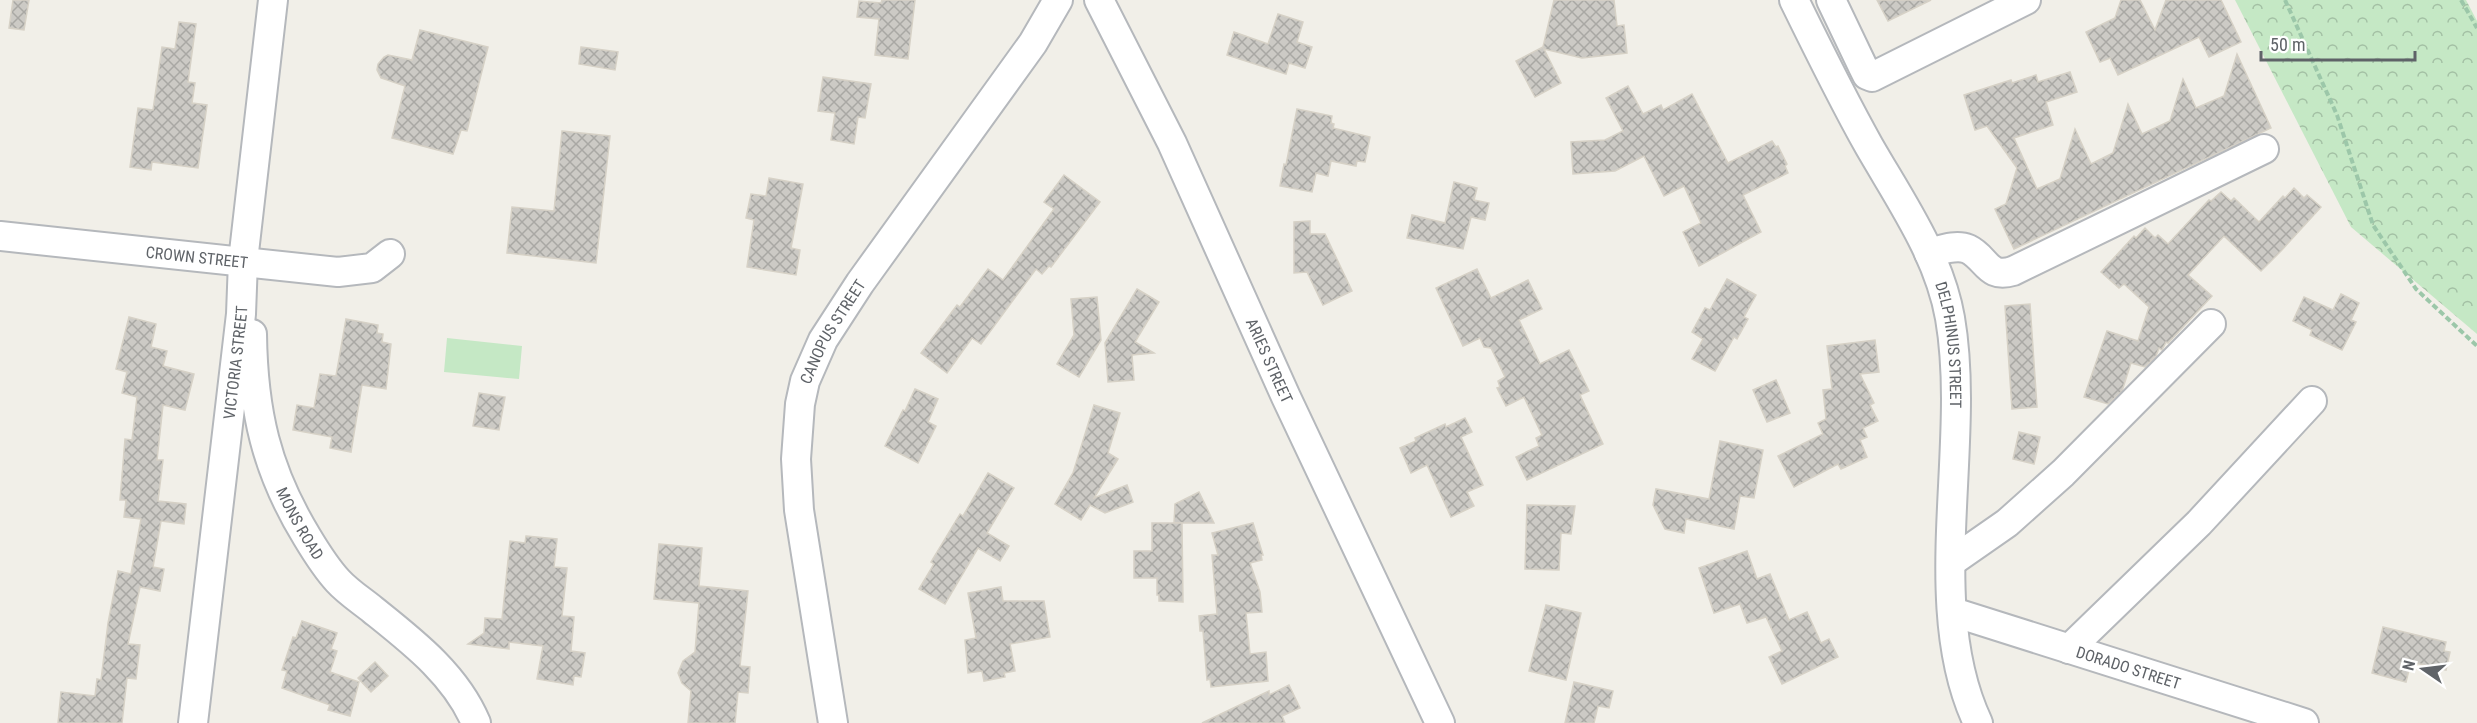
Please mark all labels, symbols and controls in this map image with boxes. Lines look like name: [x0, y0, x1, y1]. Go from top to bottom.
scale bar: [2261, 24, 2416, 62]
text: 50 m: [2270, 34, 2305, 55]
street label: CROWN STREET: [145, 242, 249, 272]
street label: CANOPUS STREET: [795, 276, 869, 387]
street label: DELPHINUS STREET: [1932, 279, 1965, 408]
street label: VICTORIA STREET: [219, 305, 251, 420]
street label: ARIES STREET: [1242, 315, 1297, 406]
street label: MONS ROAD: [273, 484, 328, 563]
north arrow: [2393, 639, 2453, 699]
street label: DORADO STREET: [2074, 642, 2183, 693]
text: N: [2399, 658, 2419, 673]

